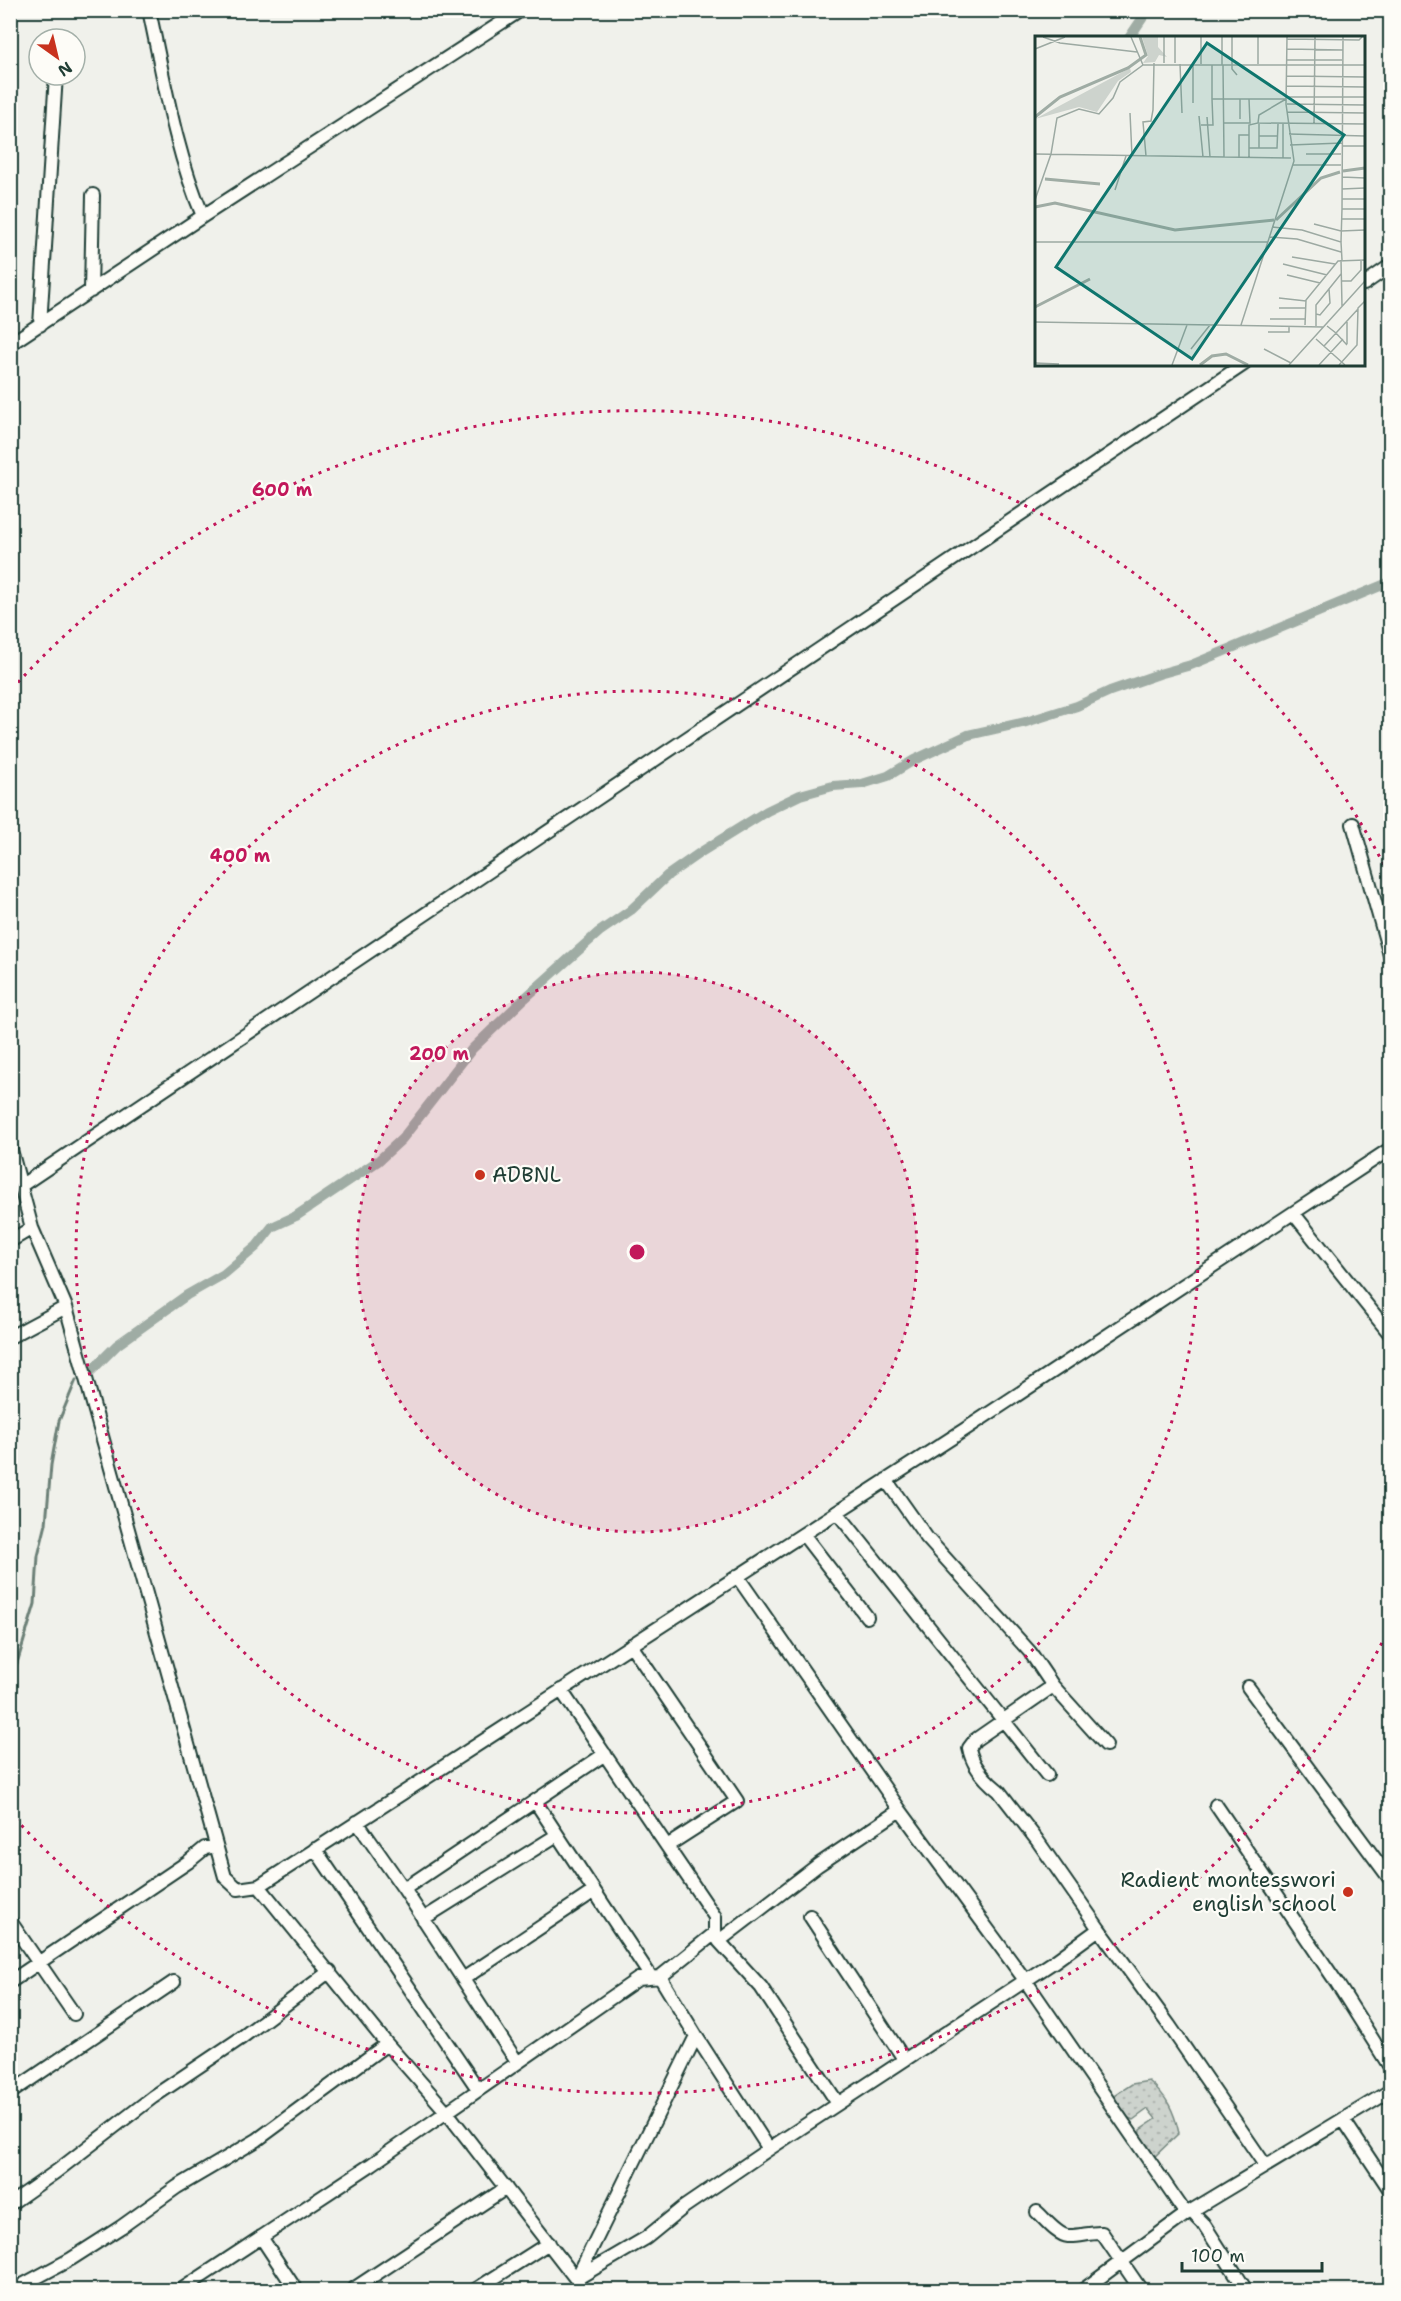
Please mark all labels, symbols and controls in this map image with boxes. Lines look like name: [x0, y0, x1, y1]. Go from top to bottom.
north arrow: [27, 27, 87, 87]
inset map: [1035, 36, 1365, 366]
text: N: [54, 57, 76, 81]
text: 600 m: [252, 478, 313, 502]
text: 400 m: [210, 844, 271, 868]
text: 200 m: [409, 1042, 470, 1066]
place label: ADBNL: [492, 1161, 562, 1189]
marker: ADBNL: [473, 1168, 487, 1182]
centre of rings: [627, 1242, 647, 1262]
place label: Radient montesswori english school: [1120, 1866, 1337, 1918]
marker: Radient montesswori english school: [1341, 1885, 1355, 1899]
scale bar: [1182, 2235, 1322, 2273]
text: 100 m: [1191, 2244, 1245, 2268]

